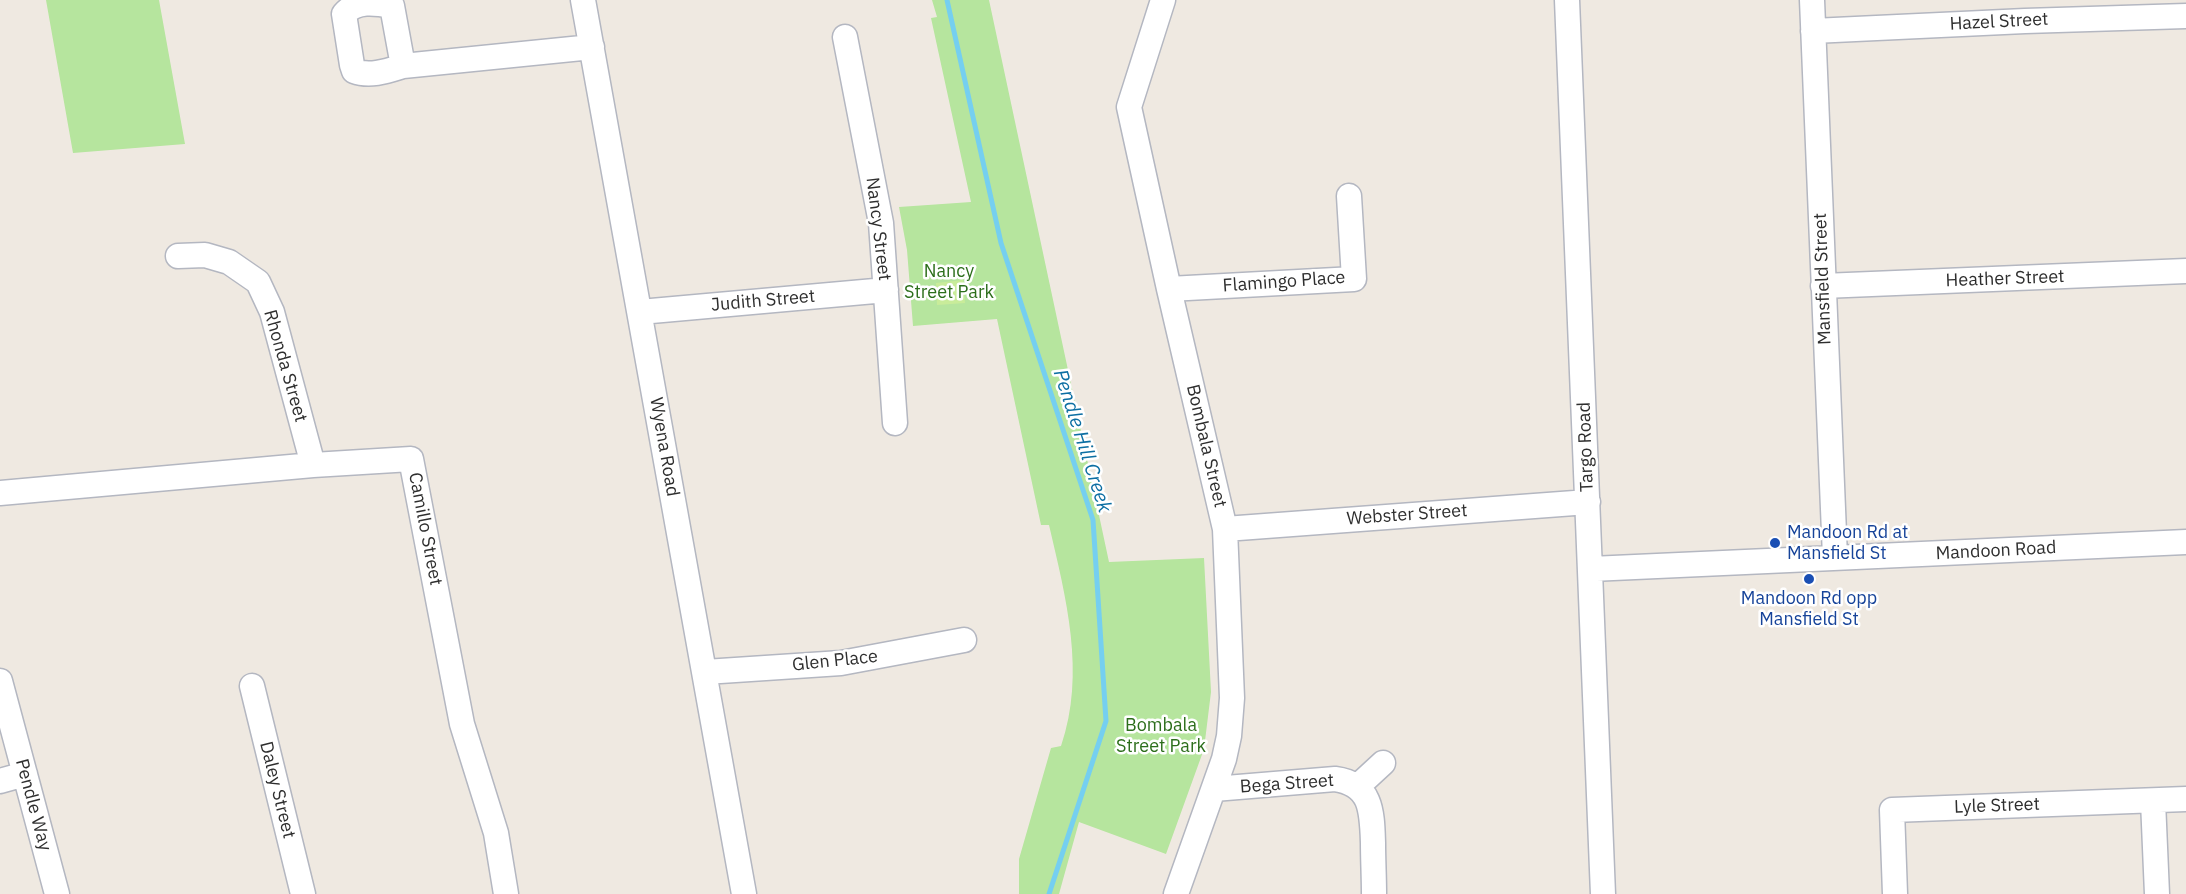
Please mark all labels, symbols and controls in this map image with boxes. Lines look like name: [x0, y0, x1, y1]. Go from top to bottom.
street label: Hazel Street: [1949, 9, 2049, 35]
street label: Nancy Street: [861, 176, 895, 282]
street label: Mansfield Street: [1810, 213, 1836, 345]
park label: Nancy Street Park: [904, 261, 994, 304]
street label: Heather Street: [1945, 266, 2065, 292]
street label: Flamingo Place: [1222, 267, 1346, 297]
street label: Judith Street: [710, 286, 816, 316]
street label: Rhonda Street: [259, 307, 311, 425]
water label: Pendle Hill Creek: [1048, 367, 1116, 515]
street label: Bombala Street: [1181, 382, 1231, 510]
street label: Wyena Road: [645, 396, 683, 498]
street label: Targo Road: [1574, 402, 1598, 492]
street label: Camillo Street: [403, 471, 447, 587]
street label: Webster Street: [1346, 500, 1468, 530]
place label: Mandoon Rd at Mansfield St: [1787, 522, 1908, 564]
marker: Mandoon Rd at Mansfield St: [1768, 536, 1782, 550]
street label: Mandoon Road: [1935, 537, 2057, 565]
marker: Mandoon Rd opp Mansfield St: [1802, 572, 1816, 586]
place label: Mandoon Rd opp Mansfield St: [1741, 588, 1877, 630]
street label: Glen Place: [791, 646, 879, 676]
park label: Bombala Street Park: [1116, 715, 1206, 758]
street label: Daley Street: [255, 739, 299, 841]
street label: Pendle Way: [10, 757, 56, 853]
street label: Bega Street: [1239, 770, 1335, 798]
street label: Lyle Street: [1954, 794, 2040, 818]

